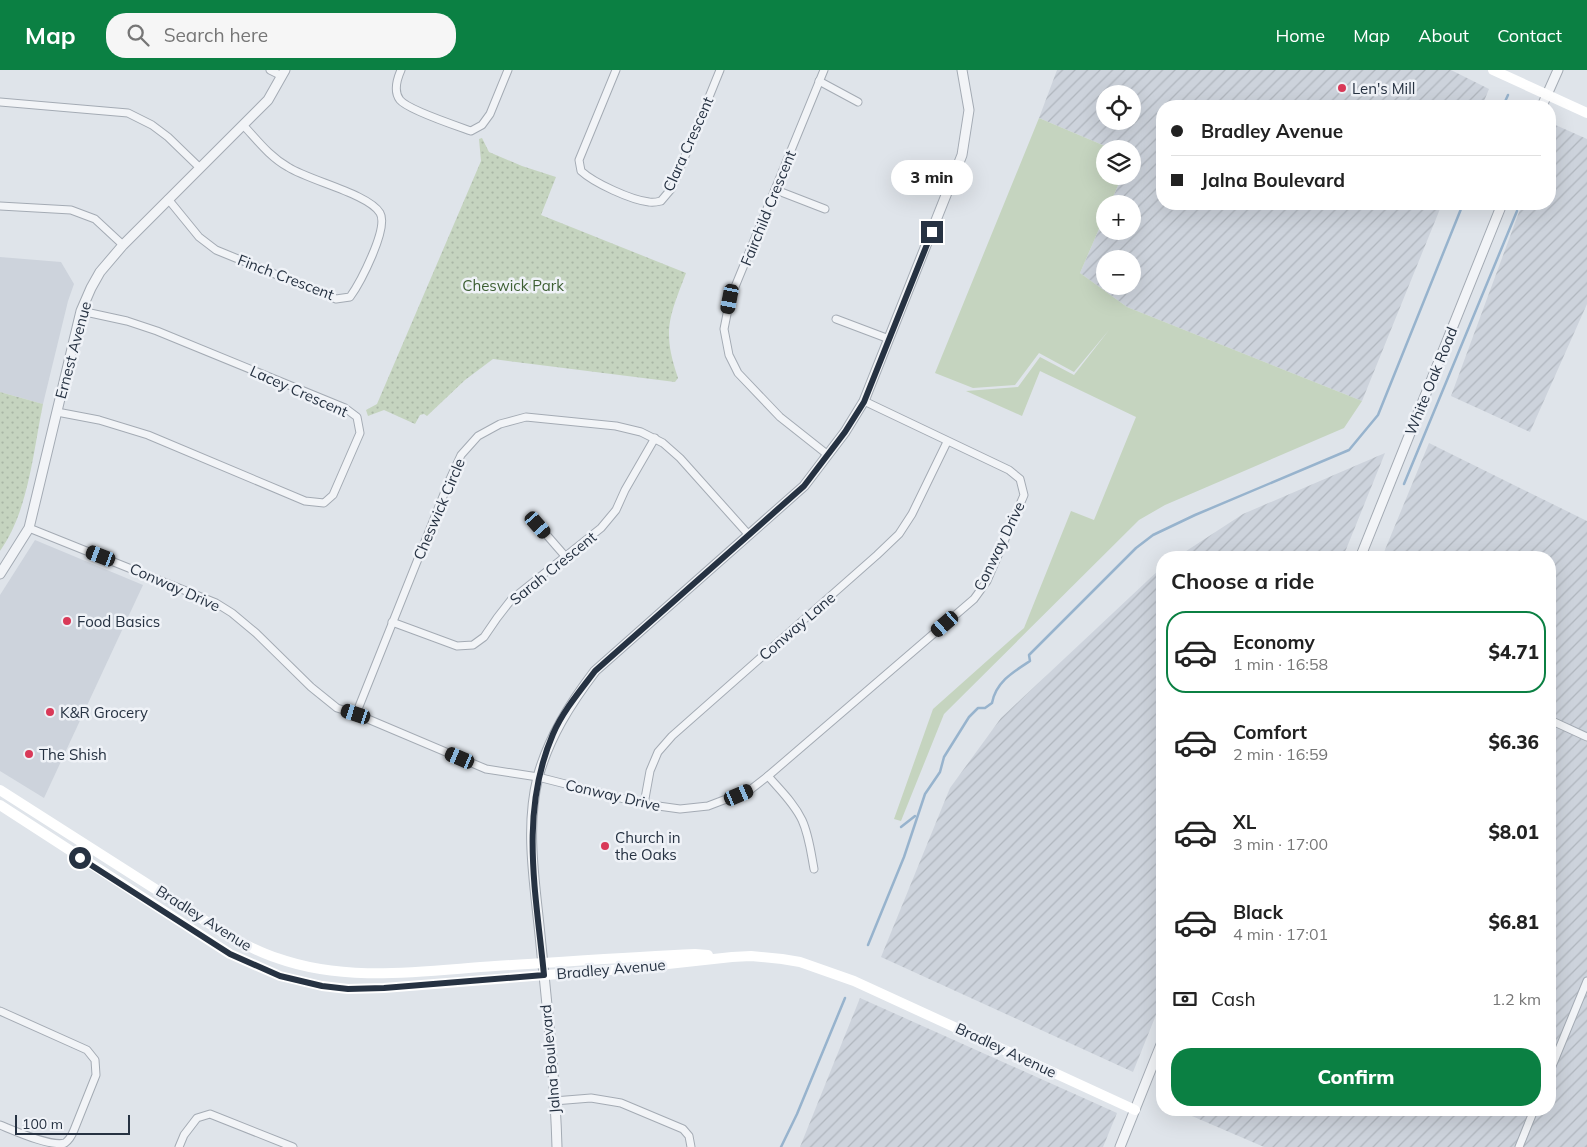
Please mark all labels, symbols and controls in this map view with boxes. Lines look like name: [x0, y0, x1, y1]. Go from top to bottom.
search box: [106, 13, 456, 58]
text: Map: [25, 20, 76, 50]
icon: search: [124, 21, 152, 49]
text: Search here: [164, 23, 268, 47]
text: Home: [1275, 24, 1325, 47]
text: Map: [1353, 24, 1390, 47]
text: About: [1418, 24, 1469, 47]
text: Contact: [1497, 24, 1562, 47]
place label: Len's Mill: [1352, 79, 1415, 98]
marker: Len's Mill: [1336, 82, 1348, 94]
map controls: [1096, 85, 1141, 295]
button: locate: [1096, 85, 1141, 130]
street label: Clara Crescent: [659, 94, 717, 194]
text: Bradley Avenue: [1201, 119, 1343, 143]
button: layers: [1096, 140, 1141, 185]
street label: Fairchild Crescent: [736, 147, 800, 269]
callout: 3 min: [891, 160, 973, 194]
text: 3 min: [911, 167, 953, 187]
text: Jalna Boulevard: [1201, 168, 1345, 192]
button: +: [1096, 195, 1141, 240]
route end: [921, 221, 943, 243]
street label: Finch Crescent: [235, 250, 337, 304]
button: −: [1096, 250, 1141, 295]
park label: Cheswick Park: [462, 276, 564, 295]
car: [719, 283, 740, 315]
street label: Ernest Avenue: [51, 299, 95, 401]
street label: White Oak Road: [1401, 324, 1461, 438]
street label: Lacey Crescent: [247, 361, 351, 421]
street label: Cheswick Circle: [409, 455, 469, 563]
street label: Conway Drive: [969, 498, 1029, 594]
car: [522, 509, 553, 541]
street label: Sarah Crescent: [506, 527, 600, 609]
car: [84, 544, 117, 568]
street label: Conway Drive: [127, 559, 223, 615]
text: Choose a ride: [1171, 567, 1314, 595]
street label: Conway Lane: [755, 588, 839, 664]
car: [928, 608, 961, 640]
place label: Food Basics: [77, 612, 160, 631]
marker: Food Basics: [61, 615, 73, 627]
icon: car: [1173, 630, 1218, 675]
text: Economy: [1233, 630, 1315, 654]
text: $4.71: [1488, 640, 1539, 664]
text: 1 min · 16:58: [1233, 654, 1328, 674]
car: [339, 702, 372, 726]
place label: K&R Grocery: [60, 703, 148, 722]
marker: K&R Grocery: [44, 706, 56, 718]
icon: car: [1173, 720, 1218, 765]
text: Comfort: [1233, 720, 1307, 744]
text: $6.36: [1488, 730, 1539, 754]
text: 2 min · 16:59: [1233, 744, 1328, 764]
place label: The Shish: [39, 745, 107, 764]
car: [443, 745, 476, 771]
marker: The Shish: [23, 748, 35, 760]
street label: Conway Drive: [564, 775, 662, 815]
car: [722, 782, 755, 808]
icon: car: [1173, 810, 1218, 855]
text: XL: [1233, 810, 1256, 834]
text: $8.01: [1488, 820, 1539, 844]
place label: Church in the Oaks: [615, 828, 681, 864]
text: 3 min · 17:00: [1233, 834, 1328, 854]
marker: Church in the Oaks: [599, 840, 611, 852]
route start: [69, 847, 91, 869]
street label: Bradley Avenue: [153, 881, 255, 955]
icon: car: [1173, 900, 1218, 945]
text: Black: [1233, 900, 1283, 924]
text: $6.81: [1488, 910, 1539, 934]
text: 4 min · 17:01: [1233, 924, 1328, 944]
street label: Bradley Avenue: [556, 955, 666, 983]
icon: cash: [1171, 985, 1199, 1013]
text: Cash: [1211, 987, 1256, 1011]
text: 1.2 km: [1492, 989, 1541, 1009]
street label: Jalna Boulevard: [536, 1004, 564, 1114]
street label: Bradley Avenue: [952, 1018, 1060, 1082]
button: Confirm: [1171, 1048, 1541, 1106]
scale bar: [15, 1112, 130, 1135]
text: 100 m: [22, 1115, 63, 1133]

